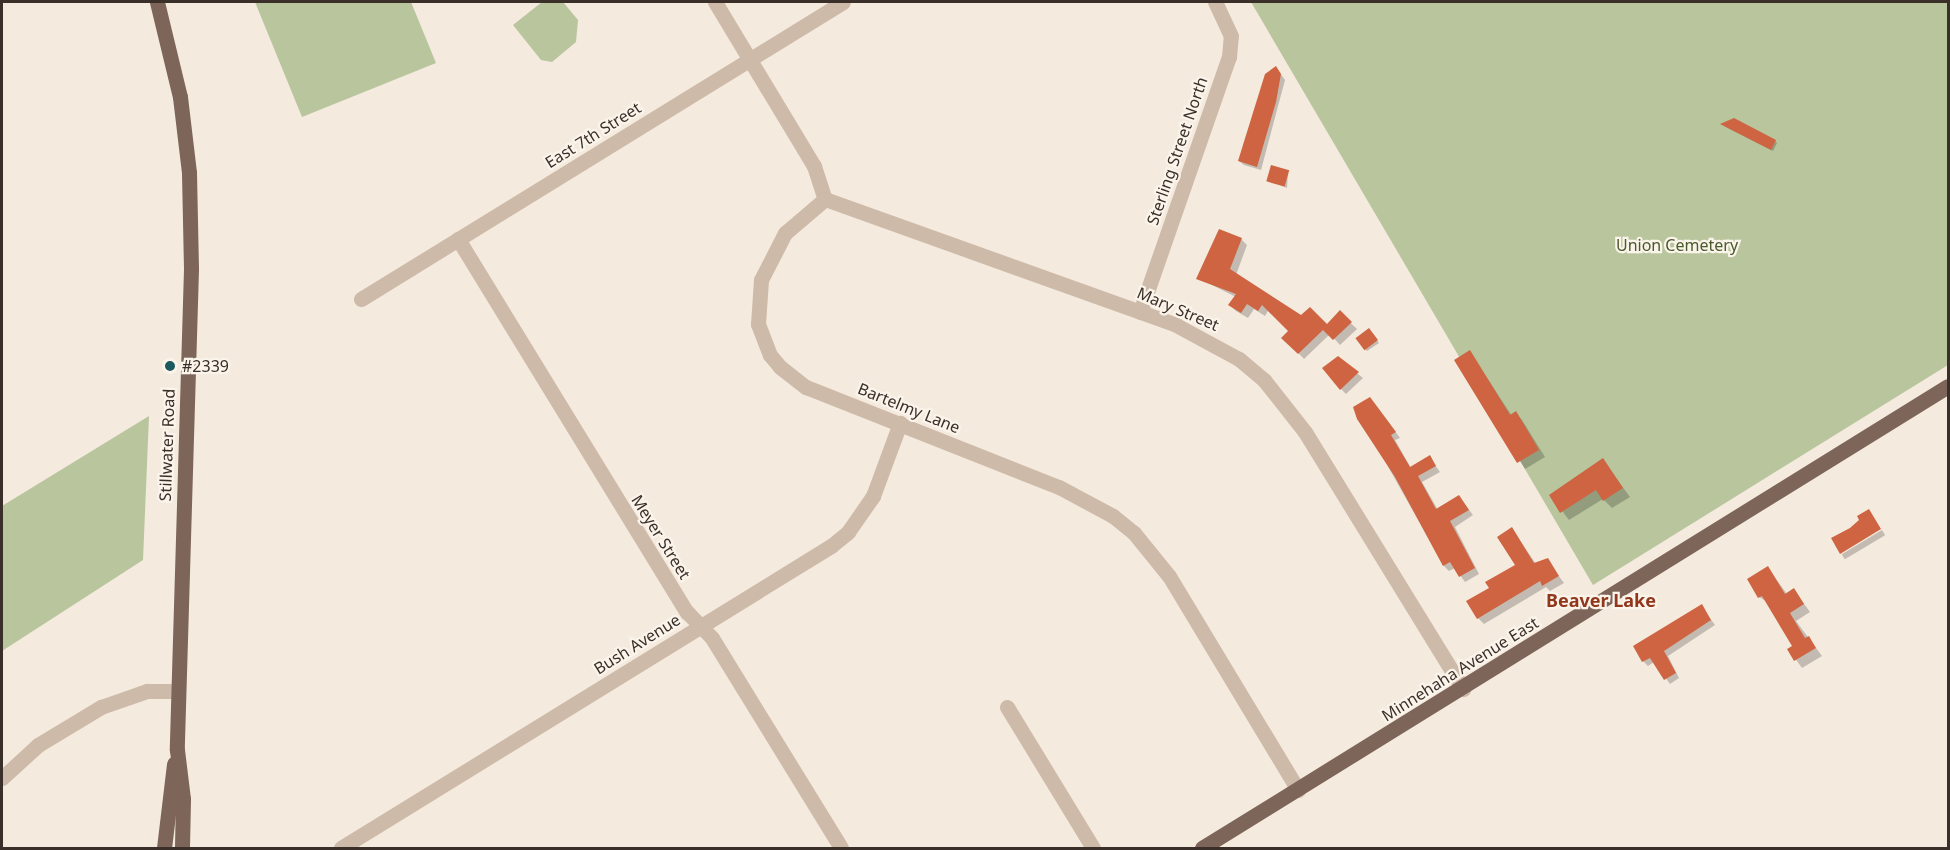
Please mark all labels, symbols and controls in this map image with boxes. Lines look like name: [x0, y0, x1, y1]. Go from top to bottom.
street label: Sterling Street North: [1143, 74, 1211, 228]
street label: East 7th Street: [542, 98, 644, 172]
park label: Union Cemetery: [1616, 235, 1738, 255]
street label: Mary Street: [1134, 283, 1222, 335]
place label: #2339: [182, 356, 229, 376]
marker: #2339: [163, 359, 177, 373]
street label: Bartelmy Lane: [855, 379, 963, 437]
street label: Stillwater Road: [155, 388, 179, 502]
street label: Meyer Street: [627, 491, 695, 583]
district label: Beaver Lake: [1546, 589, 1656, 611]
street label: Bush Avenue: [590, 610, 684, 678]
street label: Minnehaha Avenue East: [1378, 613, 1542, 725]

